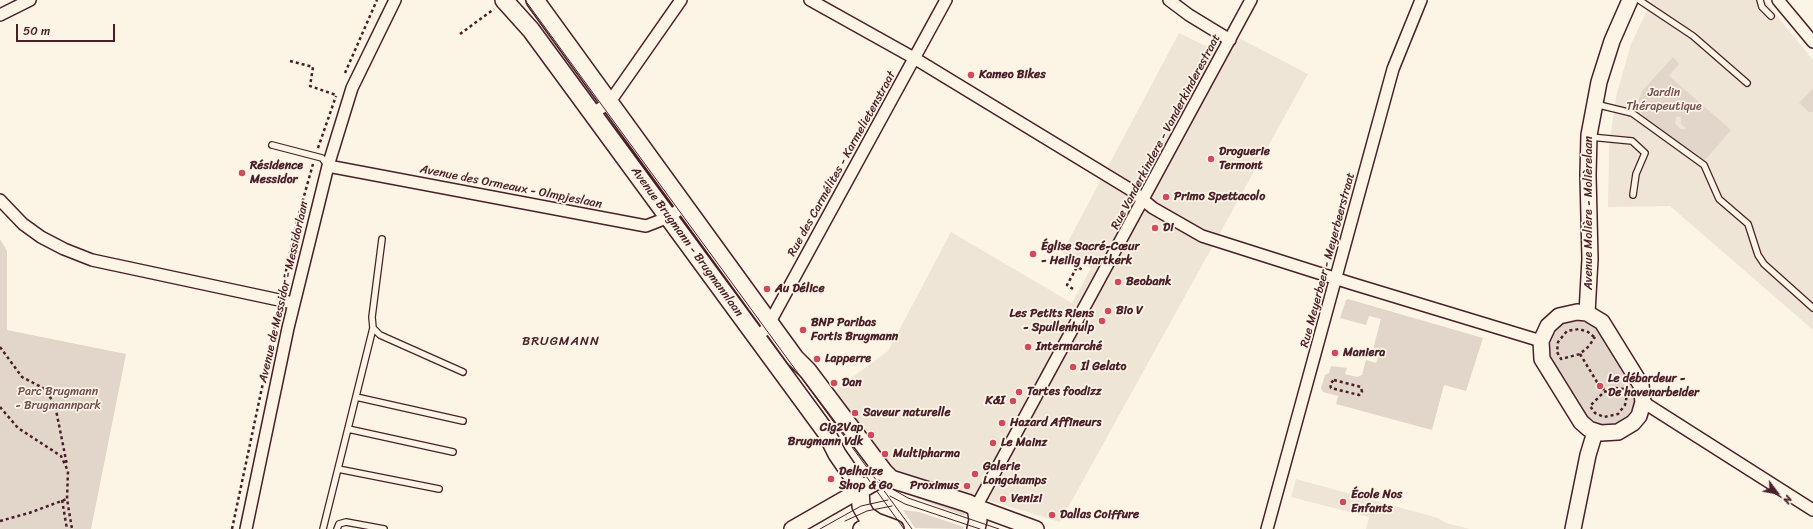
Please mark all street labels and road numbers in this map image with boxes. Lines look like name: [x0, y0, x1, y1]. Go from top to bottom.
street label: Rue Vanderkindere - Vanderkinderestraat: [1108, 32, 1224, 232]
street label: Rue des Carmélites - Karmelietenstraat: [785, 69, 899, 259]
street label: Avenue Molière - Molièrelaan: [1582, 136, 1596, 290]
street label: Avenue des Ormeaux - Olmpjeslaan: [419, 162, 603, 212]
street label: Avenue Brugmann - Brugmannlaan: [628, 164, 746, 320]
street label: Rue Meyerbeer - Meyerbeerstraat: [1298, 171, 1358, 349]
street label: Avenue de Messidor - Messidorlaan: [256, 200, 312, 384]

